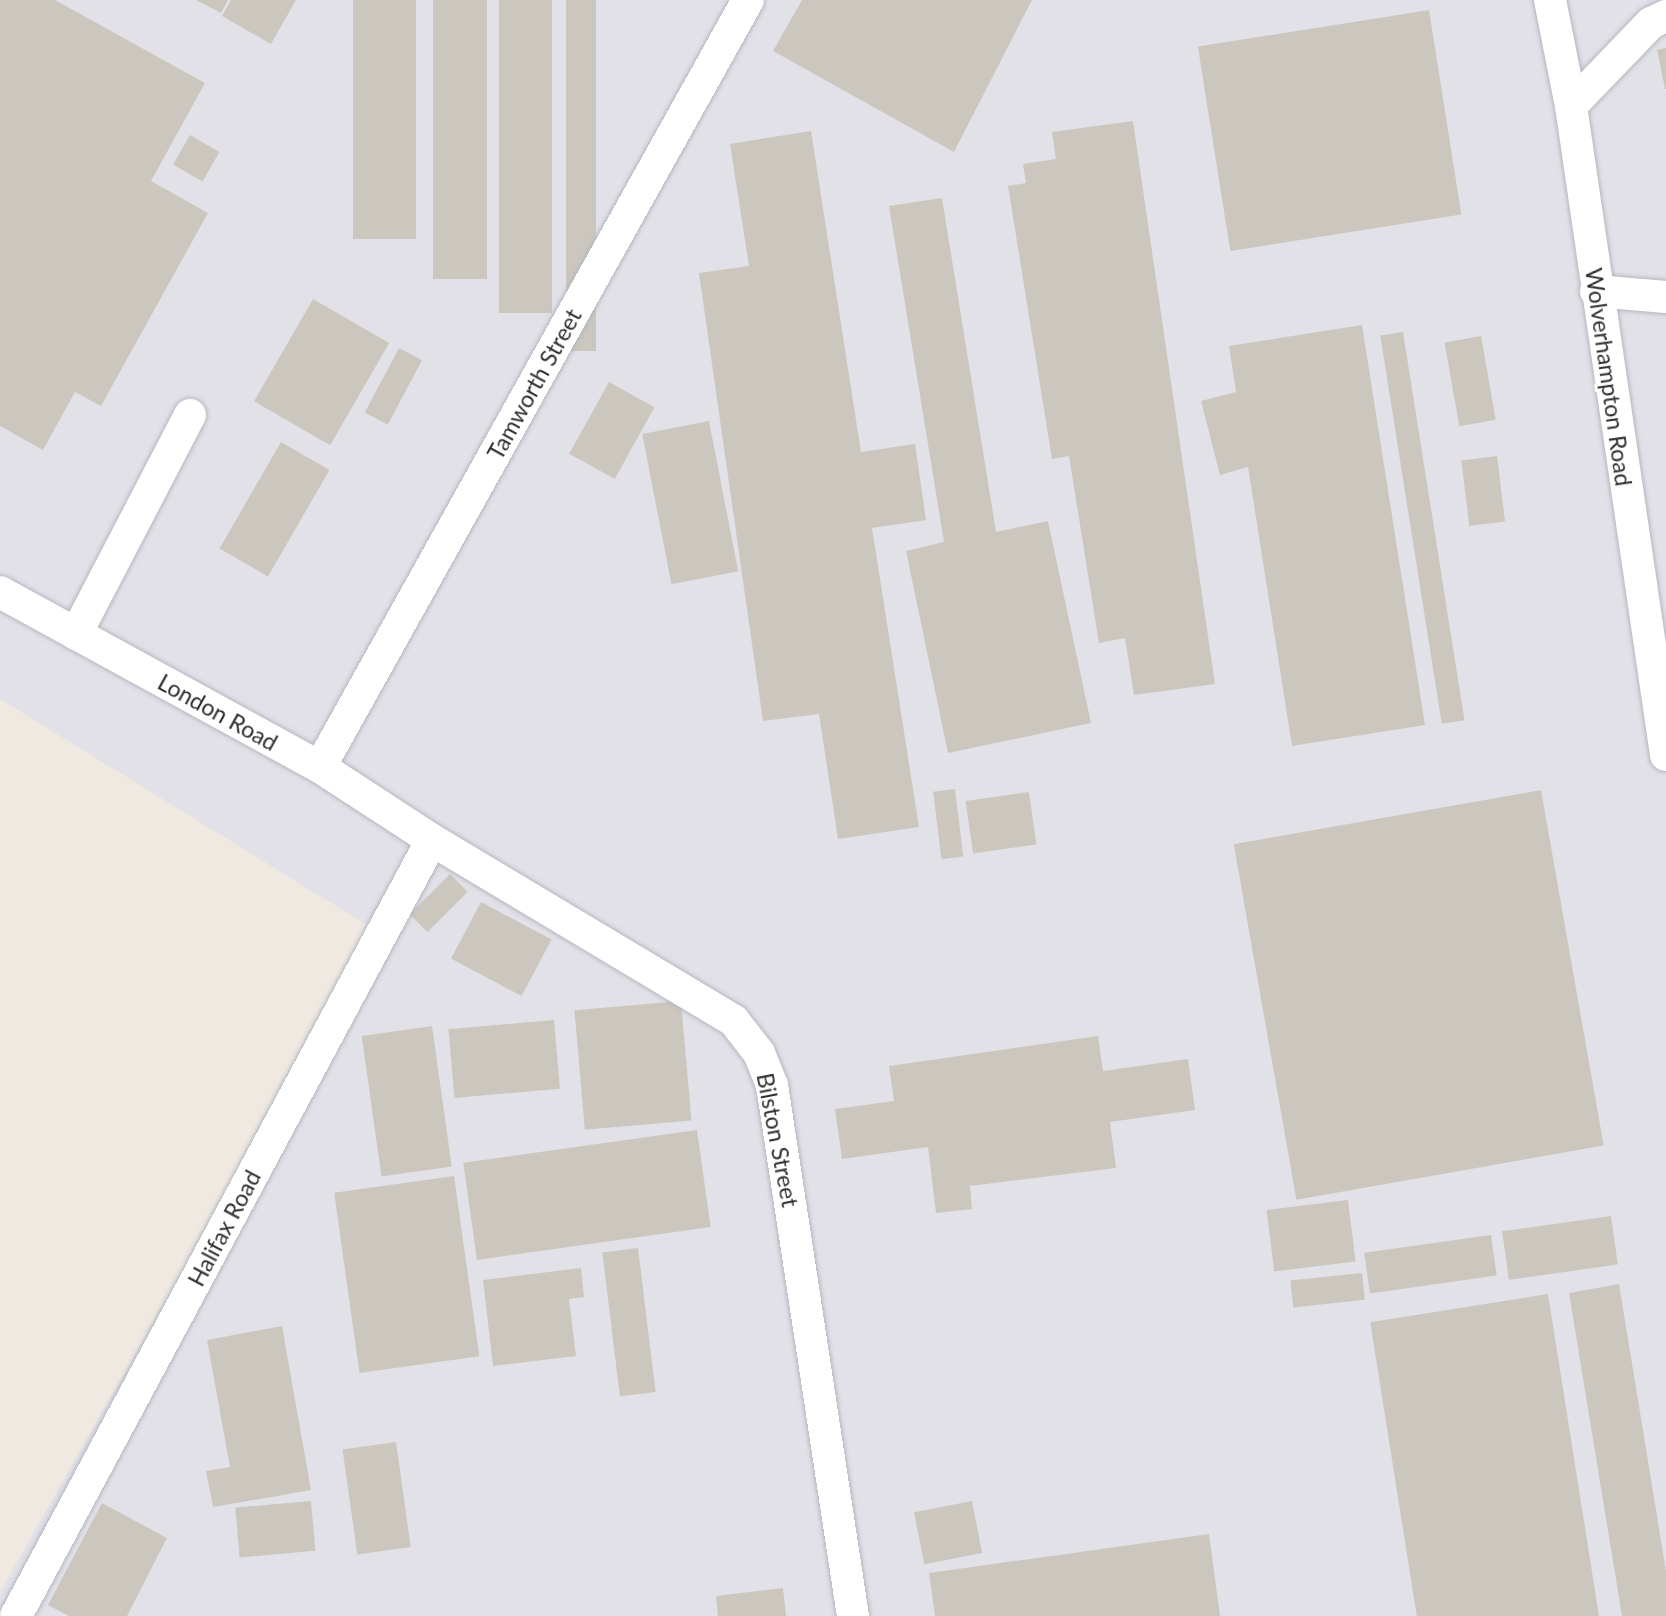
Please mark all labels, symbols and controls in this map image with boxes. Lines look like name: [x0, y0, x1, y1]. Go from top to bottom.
street label: Wolverhampton Road: [1580, 266, 1638, 488]
street label: Tamworth Street: [481, 304, 587, 464]
street label: London Road: [153, 668, 283, 756]
street label: Bilston Street: [751, 1071, 805, 1209]
street label: Halifax Road: [182, 1165, 266, 1291]

